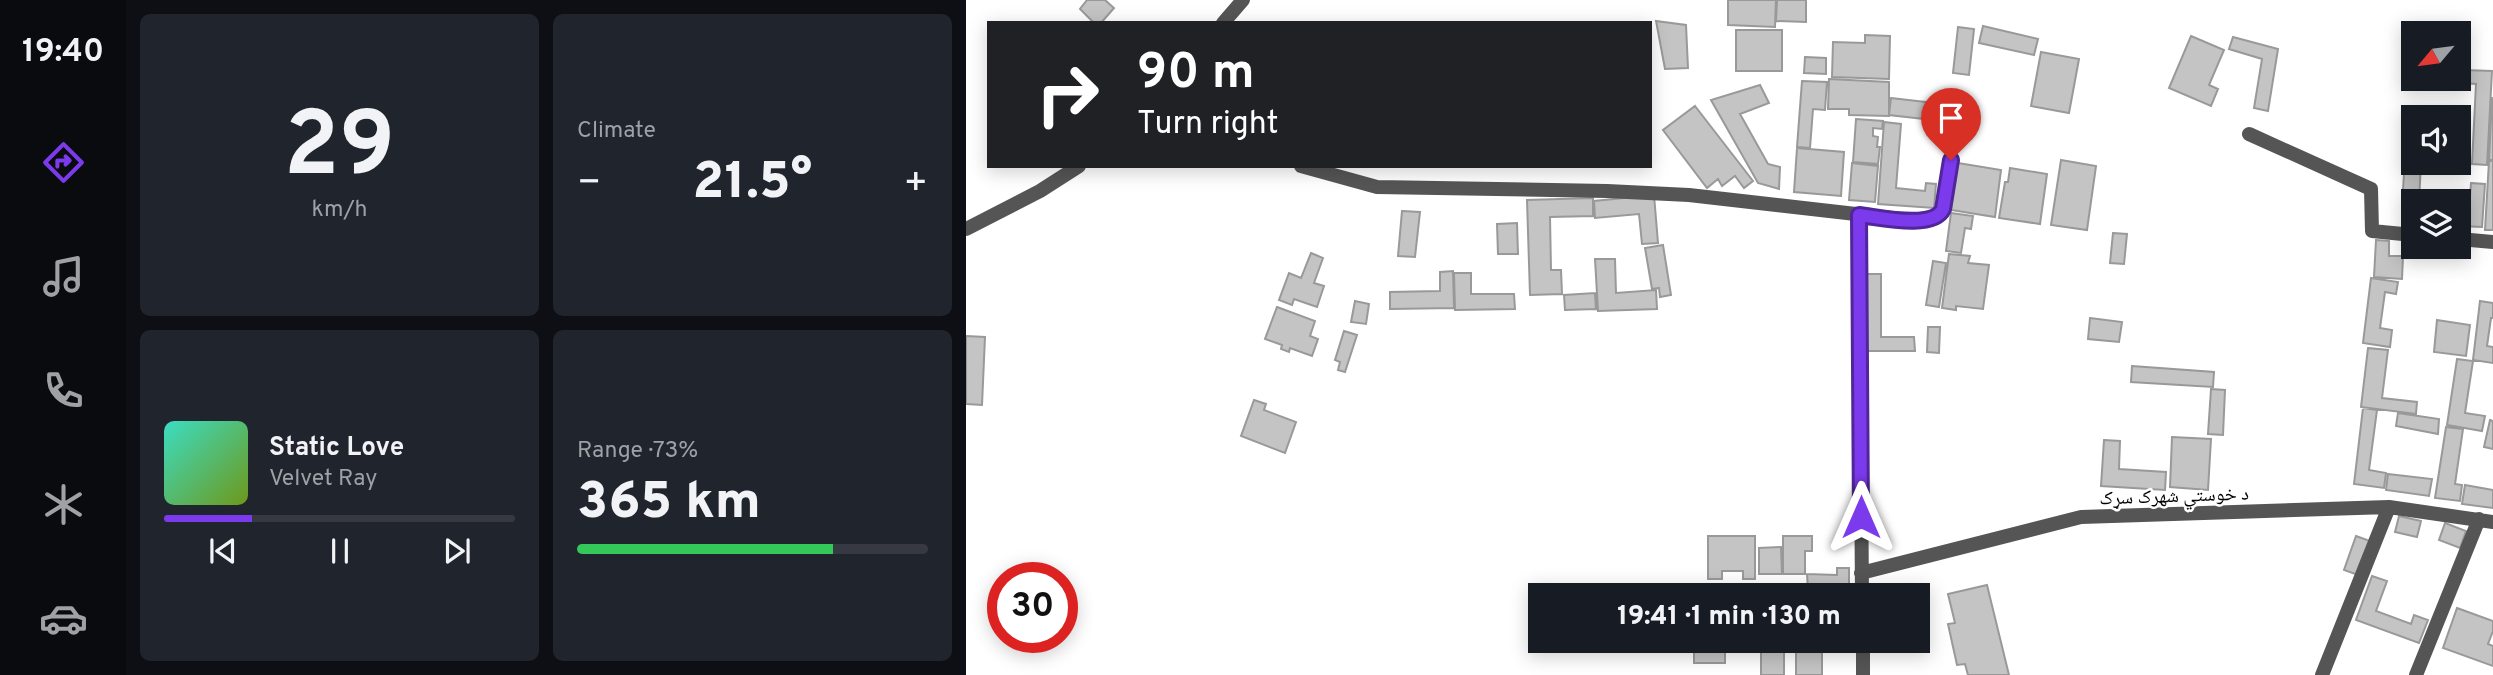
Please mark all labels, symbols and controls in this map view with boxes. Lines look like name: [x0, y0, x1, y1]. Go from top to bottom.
north arrow: [2401, 21, 2471, 91]
map controls: [2401, 21, 2471, 259]
text: 19:40: [22, 33, 104, 73]
text: 90 m: [1137, 44, 1255, 106]
icon: right: [1022, 49, 1113, 140]
pin: [1921, 88, 1981, 160]
text: 29: [284, 93, 395, 208]
icon: arrive: [1932, 99, 1970, 137]
text: Turn right: [1137, 105, 1279, 145]
button: sound: [2401, 105, 2471, 175]
text: Climate: [577, 117, 656, 146]
icon: directions: [39, 138, 88, 187]
text: 21.5°: [693, 151, 812, 217]
text: −: [577, 160, 602, 209]
text: +: [903, 160, 928, 209]
button: layers: [2401, 189, 2471, 259]
text: km/h: [312, 196, 367, 225]
icon: music: [39, 252, 88, 301]
icon: phone: [39, 366, 88, 415]
text: Static Love: [269, 432, 404, 465]
text: Range · 73%: [577, 437, 698, 466]
text: Velvet Ray: [269, 465, 377, 494]
text: 365 km: [577, 471, 761, 537]
icon: climate: [39, 480, 88, 529]
position arrow: [1824, 480, 1898, 554]
street label: د خوستي شهرک سړک: [2099, 482, 2249, 513]
icon: previous: [204, 532, 242, 570]
icon: pause: [321, 532, 359, 570]
icon: next: [438, 532, 476, 570]
speed limit sign: 30: [987, 562, 1078, 653]
icon: car: [39, 594, 88, 643]
text: 19:41 · 1 min · 130 m: [1617, 601, 1841, 634]

